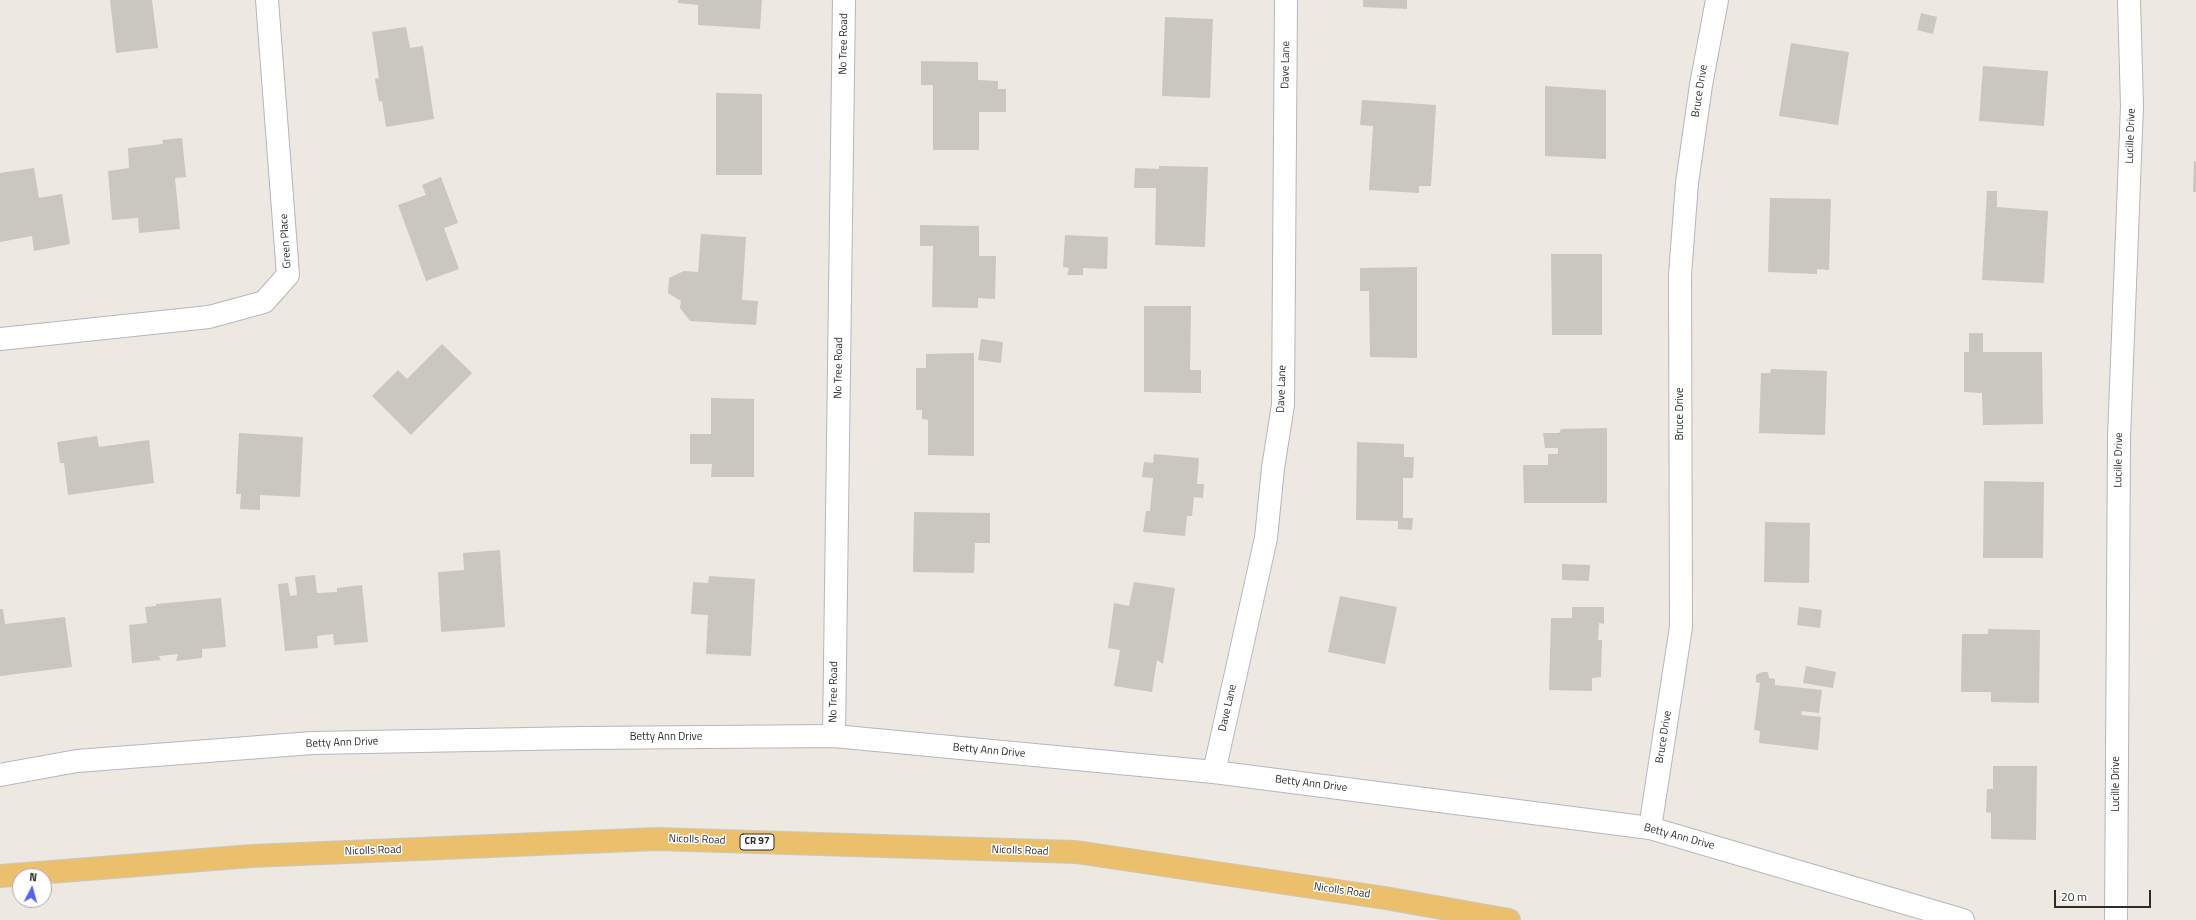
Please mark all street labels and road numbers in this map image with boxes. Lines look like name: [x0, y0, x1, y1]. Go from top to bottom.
street label: No Tree Road: [837, 13, 851, 75]
street label: Dave Lane: [1279, 41, 1293, 89]
street label: Bruce Drive: [1689, 64, 1711, 118]
street label: Lucille Drive: [2123, 108, 2139, 164]
street label: Green Place: [278, 213, 294, 269]
street label: No Tree Road: [832, 337, 846, 399]
street label: Dave Lane: [1275, 365, 1289, 413]
street label: Bruce Drive: [1673, 387, 1687, 441]
street label: Lucille Drive: [2112, 432, 2126, 488]
street label: No Tree Road: [827, 661, 841, 723]
street label: Dave Lane: [1216, 683, 1240, 733]
street label: Bruce Drive: [1653, 710, 1675, 764]
street label: Betty Ann Drive: [630, 730, 702, 744]
street label: Betty Ann Drive: [305, 735, 379, 751]
street label: Betty Ann Drive: [952, 741, 1026, 761]
street label: Lucille Drive: [2109, 756, 2123, 812]
street label: Betty Ann Drive: [1274, 773, 1348, 795]
street label: Betty Ann Drive: [1642, 821, 1716, 853]
street label: Nicolls Road: [668, 832, 726, 848]
road number: CR 97: [740, 834, 774, 850]
street label: Nicolls Road: [344, 843, 402, 859]
street label: Nicolls Road: [991, 843, 1049, 859]
street label: Nicolls Road: [1313, 881, 1371, 901]

